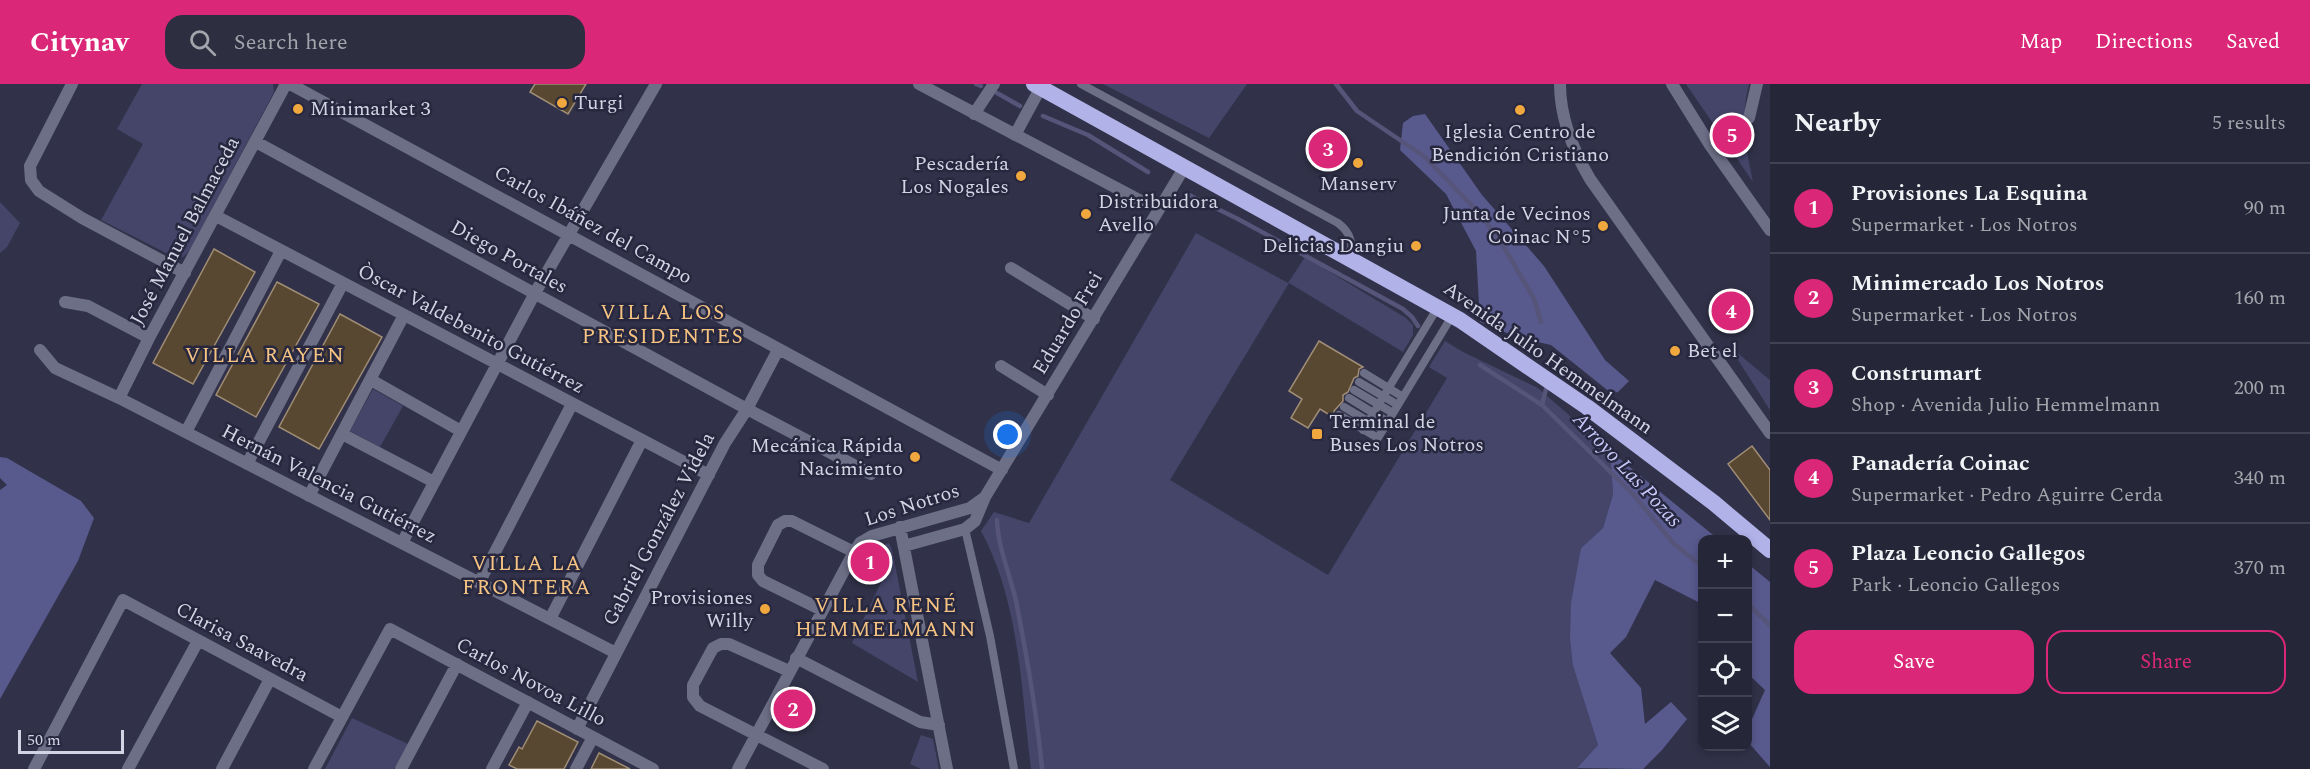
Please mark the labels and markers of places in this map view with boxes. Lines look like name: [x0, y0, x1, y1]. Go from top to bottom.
place label: Turgi: [574, 88, 624, 118]
place label: Minimarket 3: [310, 94, 431, 124]
marker: Turgi: [555, 96, 569, 110]
marker: Minimarket 3: [291, 102, 305, 116]
marker: Iglesia Centro de Bendición Cristiano: [1513, 103, 1527, 117]
pin: 5: [1712, 112, 1752, 158]
place label: Iglesia Centro de Bendición Cristiano: [1431, 117, 1609, 170]
pin: 3: [1308, 126, 1348, 172]
place label: Pescadería Los Nogales: [901, 149, 1009, 202]
marker: Manserv: [1351, 156, 1365, 170]
marker: Pescadería Los Nogales: [1014, 169, 1028, 183]
place label: Manserv: [1320, 169, 1398, 199]
place label: Distribuidora Avello: [1098, 187, 1218, 240]
place label: Junta de Vecinos Coinac N°5: [1442, 199, 1591, 252]
marker: Distribuidora Avello: [1079, 207, 1093, 221]
marker: Junta de Vecinos Coinac N°5: [1596, 219, 1610, 233]
place label: Delicias Dangiu: [1262, 231, 1404, 261]
marker: Delicias Dangiu: [1409, 239, 1423, 253]
pin: 4: [1712, 288, 1750, 334]
place label: Bet el: [1687, 336, 1738, 366]
marker: Bet el: [1668, 344, 1682, 358]
place label: Terminal de Buses Los Notros: [1329, 407, 1484, 460]
marker: Terminal de Buses Los Notros: [1310, 427, 1324, 441]
place label: Mecánica Rápida Nacimiento: [751, 431, 903, 484]
marker: Mecánica Rápida Nacimiento: [908, 450, 922, 464]
pin: 1: [850, 540, 890, 584]
place label: Provisiones Willy: [650, 583, 754, 636]
marker: Provisiones Willy: [758, 602, 772, 616]
pin: 2: [774, 686, 812, 732]

